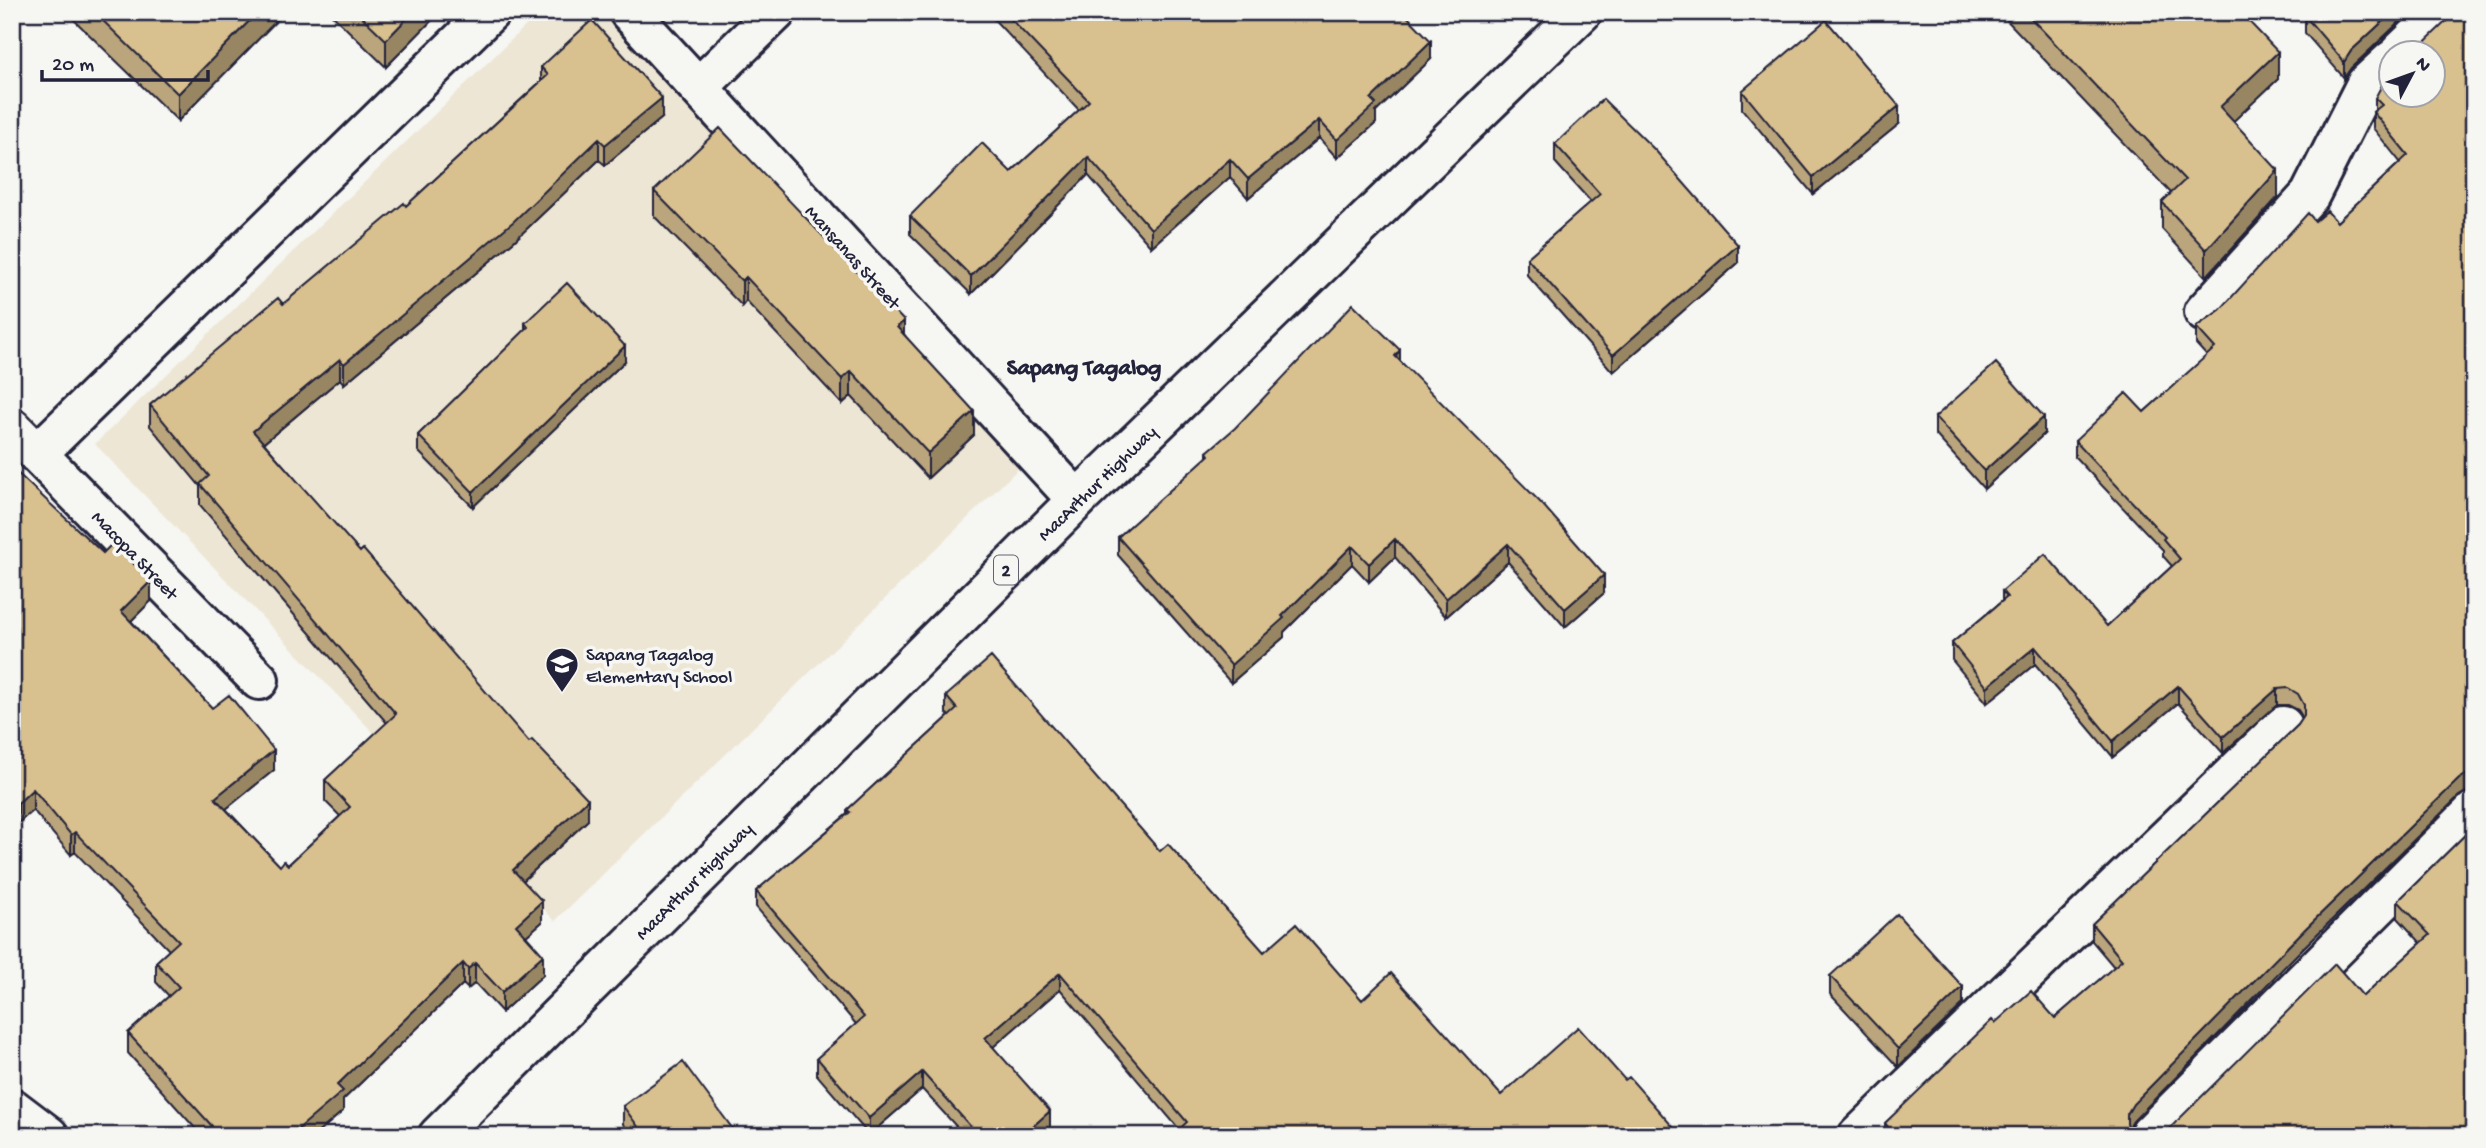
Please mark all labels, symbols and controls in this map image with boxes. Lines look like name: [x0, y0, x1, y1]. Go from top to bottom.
scale bar: [42, 38, 208, 82]
north arrow: [2378, 38, 2448, 108]
text: N: [2409, 53, 2435, 77]
text: 20 m: [52, 54, 94, 79]
street label: Mansanas Street: [799, 202, 906, 317]
district label: Sapang Tagalog: [1007, 356, 1161, 383]
street label: MacArthur Highway: [1034, 421, 1163, 547]
street label: Macopa Street: [85, 507, 183, 607]
road number: 2: [994, 556, 1018, 584]
school or university icon: Sapang Tagalog Elementary School: [543, 645, 581, 694]
place label: Sapang Tagalog Elementary School: [586, 645, 732, 690]
street label: MacArthur Highway: [632, 818, 760, 946]

